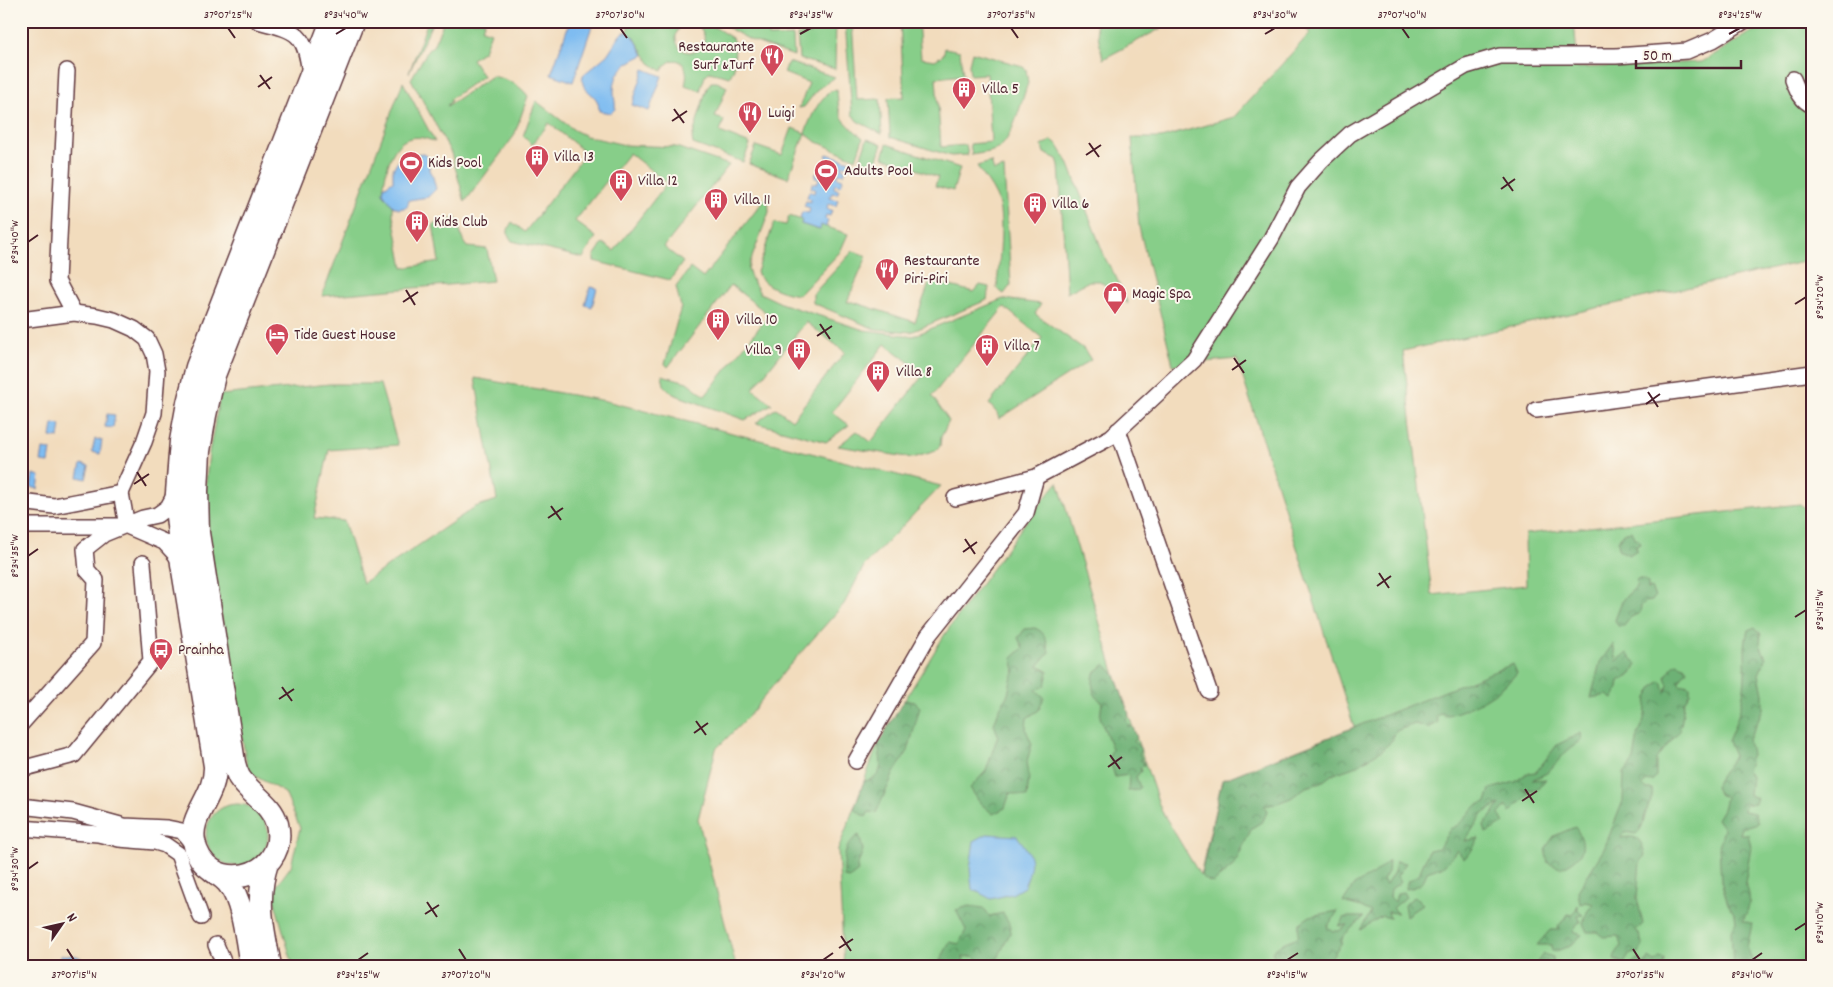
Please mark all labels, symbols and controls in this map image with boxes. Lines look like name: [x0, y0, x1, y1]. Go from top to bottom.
text: 37°07'25"N: [204, 7, 252, 24]
text: 8°34'40"W: [324, 7, 368, 24]
text: 37°07'30"N: [595, 7, 645, 24]
text: 8°34'35"W: [789, 7, 833, 24]
text: 37°07'35"N: [987, 7, 1035, 24]
text: 8°34'30"W: [1253, 7, 1297, 24]
text: 37°07'40"N: [1378, 7, 1427, 24]
text: 8°34'25"W: [1718, 7, 1762, 24]
place label: Restaurante Surf &Turf: [678, 36, 754, 77]
scale bar: [1636, 38, 1740, 70]
restaurant icon: Restaurante Surf &Turf: [759, 43, 785, 77]
text: 50 m: [1643, 46, 1672, 68]
building icon: Villa 5: [951, 76, 977, 110]
place label: Villa 5: [982, 78, 1019, 101]
restaurant icon: Luigi: [737, 100, 763, 134]
place label: Luigi: [768, 102, 794, 125]
building icon: Villa 13: [524, 144, 550, 178]
place label: Villa 13: [554, 146, 594, 169]
sports icon: Kids Pool: [398, 150, 424, 184]
place label: Kids Pool: [428, 152, 482, 175]
sports icon: Adults Pool: [813, 158, 839, 192]
place label: Adults Pool: [844, 160, 913, 183]
building icon: Villa 12: [608, 168, 634, 202]
place label: Villa 12: [638, 170, 678, 193]
building icon: Villa 11: [703, 187, 729, 221]
place label: Villa 11: [734, 189, 770, 212]
building icon: Villa 6: [1022, 191, 1048, 225]
place label: Villa 6: [1052, 193, 1089, 216]
building icon: Kids Club: [404, 209, 430, 243]
place label: Kids Club: [434, 211, 488, 234]
text: 8°34'40"W: [7, 220, 24, 264]
place label: Restaurante Piri-Piri: [904, 250, 980, 291]
restaurant icon: Restaurante Piri-Piri: [874, 257, 900, 291]
text: 8°34'20"W: [1812, 275, 1829, 319]
shop icon: Magic Spa: [1102, 281, 1128, 315]
place label: Magic Spa: [1132, 283, 1191, 306]
building icon: Villa 10: [705, 307, 731, 341]
place label: Villa 10: [736, 309, 778, 332]
hotel icon: Tide Guest House: [264, 322, 290, 356]
place label: Tide Guest House: [294, 324, 396, 347]
building icon: Villa 7: [974, 333, 1000, 367]
place label: Villa 7: [1004, 335, 1040, 358]
building icon: Villa 9: [786, 337, 812, 371]
place label: Villa 9: [745, 339, 782, 362]
building icon: Villa 8: [865, 359, 891, 393]
place label: Villa 8: [896, 361, 932, 384]
text: 8°34'35"W: [7, 534, 24, 578]
text: 8°34'15"W: [1812, 590, 1829, 630]
bus stop icon: Prainha: [148, 637, 174, 671]
place label: Prainha: [178, 639, 224, 662]
text: 8°34'30"W: [7, 847, 24, 891]
north arrow: [38, 900, 88, 950]
text: 8°34'10"W: [1812, 902, 1829, 944]
text: N: [61, 909, 81, 926]
text: 37°07'15"N: [51, 967, 97, 984]
text: 8°34'25"W: [336, 967, 380, 984]
text: 37°07'20"N: [441, 967, 491, 984]
text: 8°34'20"W: [801, 967, 845, 984]
text: 8°34'15"W: [1267, 967, 1307, 984]
text: 37°07'35"N: [1616, 967, 1664, 984]
text: 8°34'10"W: [1731, 967, 1773, 984]

